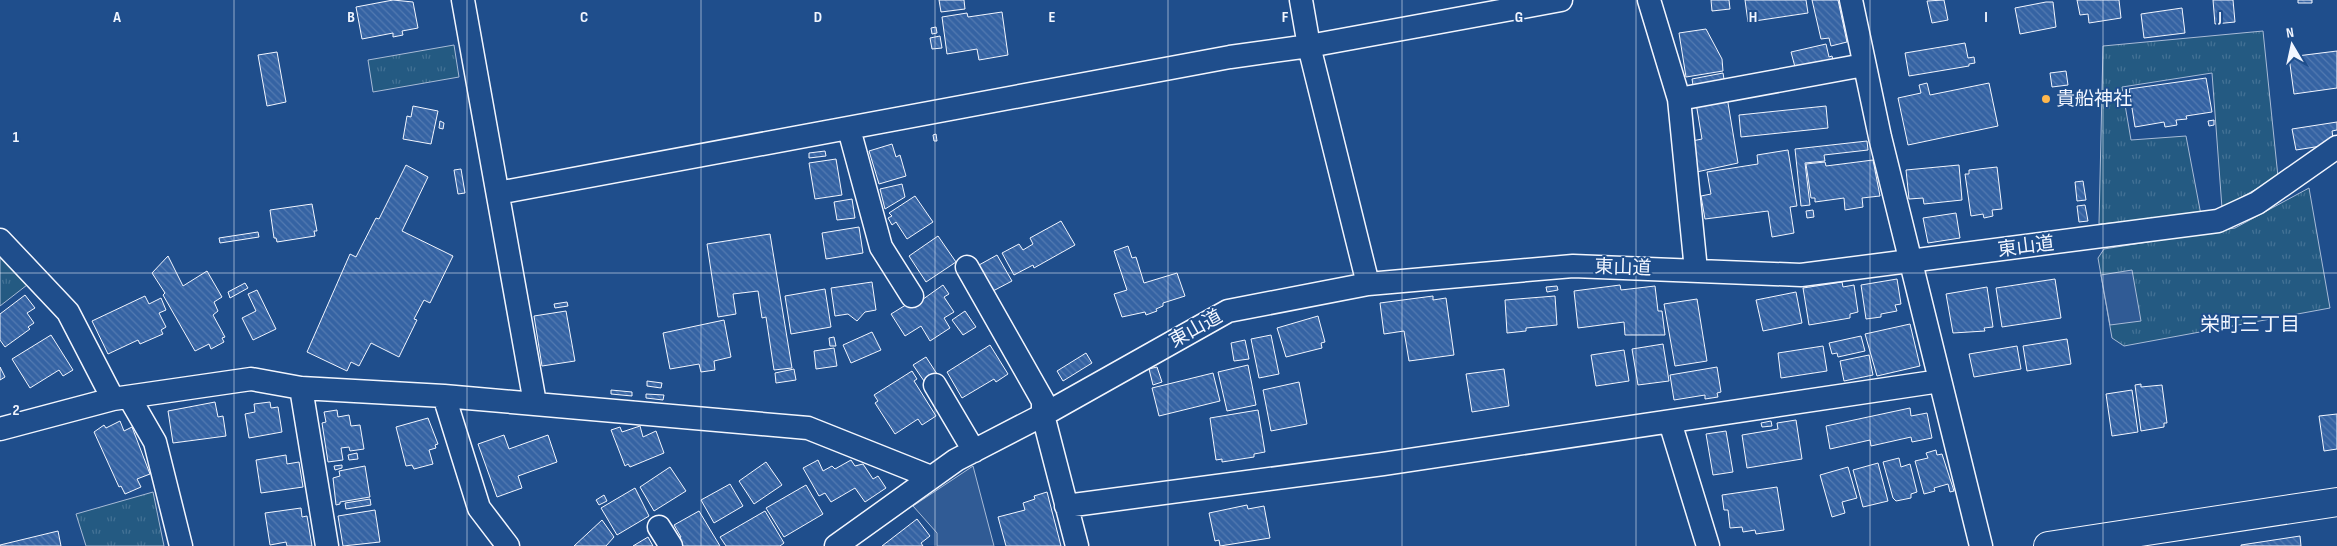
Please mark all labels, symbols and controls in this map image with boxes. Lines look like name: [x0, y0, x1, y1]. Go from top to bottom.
text: A: [112, 8, 121, 27]
text: B: [347, 8, 355, 27]
text: C: [580, 8, 588, 27]
text: D: [814, 8, 822, 27]
text: E: [1049, 8, 1056, 27]
text: F: [1282, 8, 1289, 27]
text: G: [1515, 8, 1523, 27]
text: H: [1749, 8, 1757, 27]
text: I: [1984, 8, 1988, 27]
text: J: [2217, 8, 2222, 27]
north arrow: [2267, 20, 2317, 70]
text: N: [2285, 24, 2295, 42]
place label: 貴船神社: [2056, 88, 2132, 111]
marker: 貴船神社: [2040, 93, 2052, 105]
text: 1: [13, 128, 20, 147]
street label: 東山道: [1996, 232, 2056, 262]
street label: 東山道: [1594, 256, 1652, 280]
street label: 東山道: [1165, 305, 1227, 353]
district label: 栄町三丁目: [2200, 313, 2300, 337]
text: 2: [12, 401, 20, 420]

